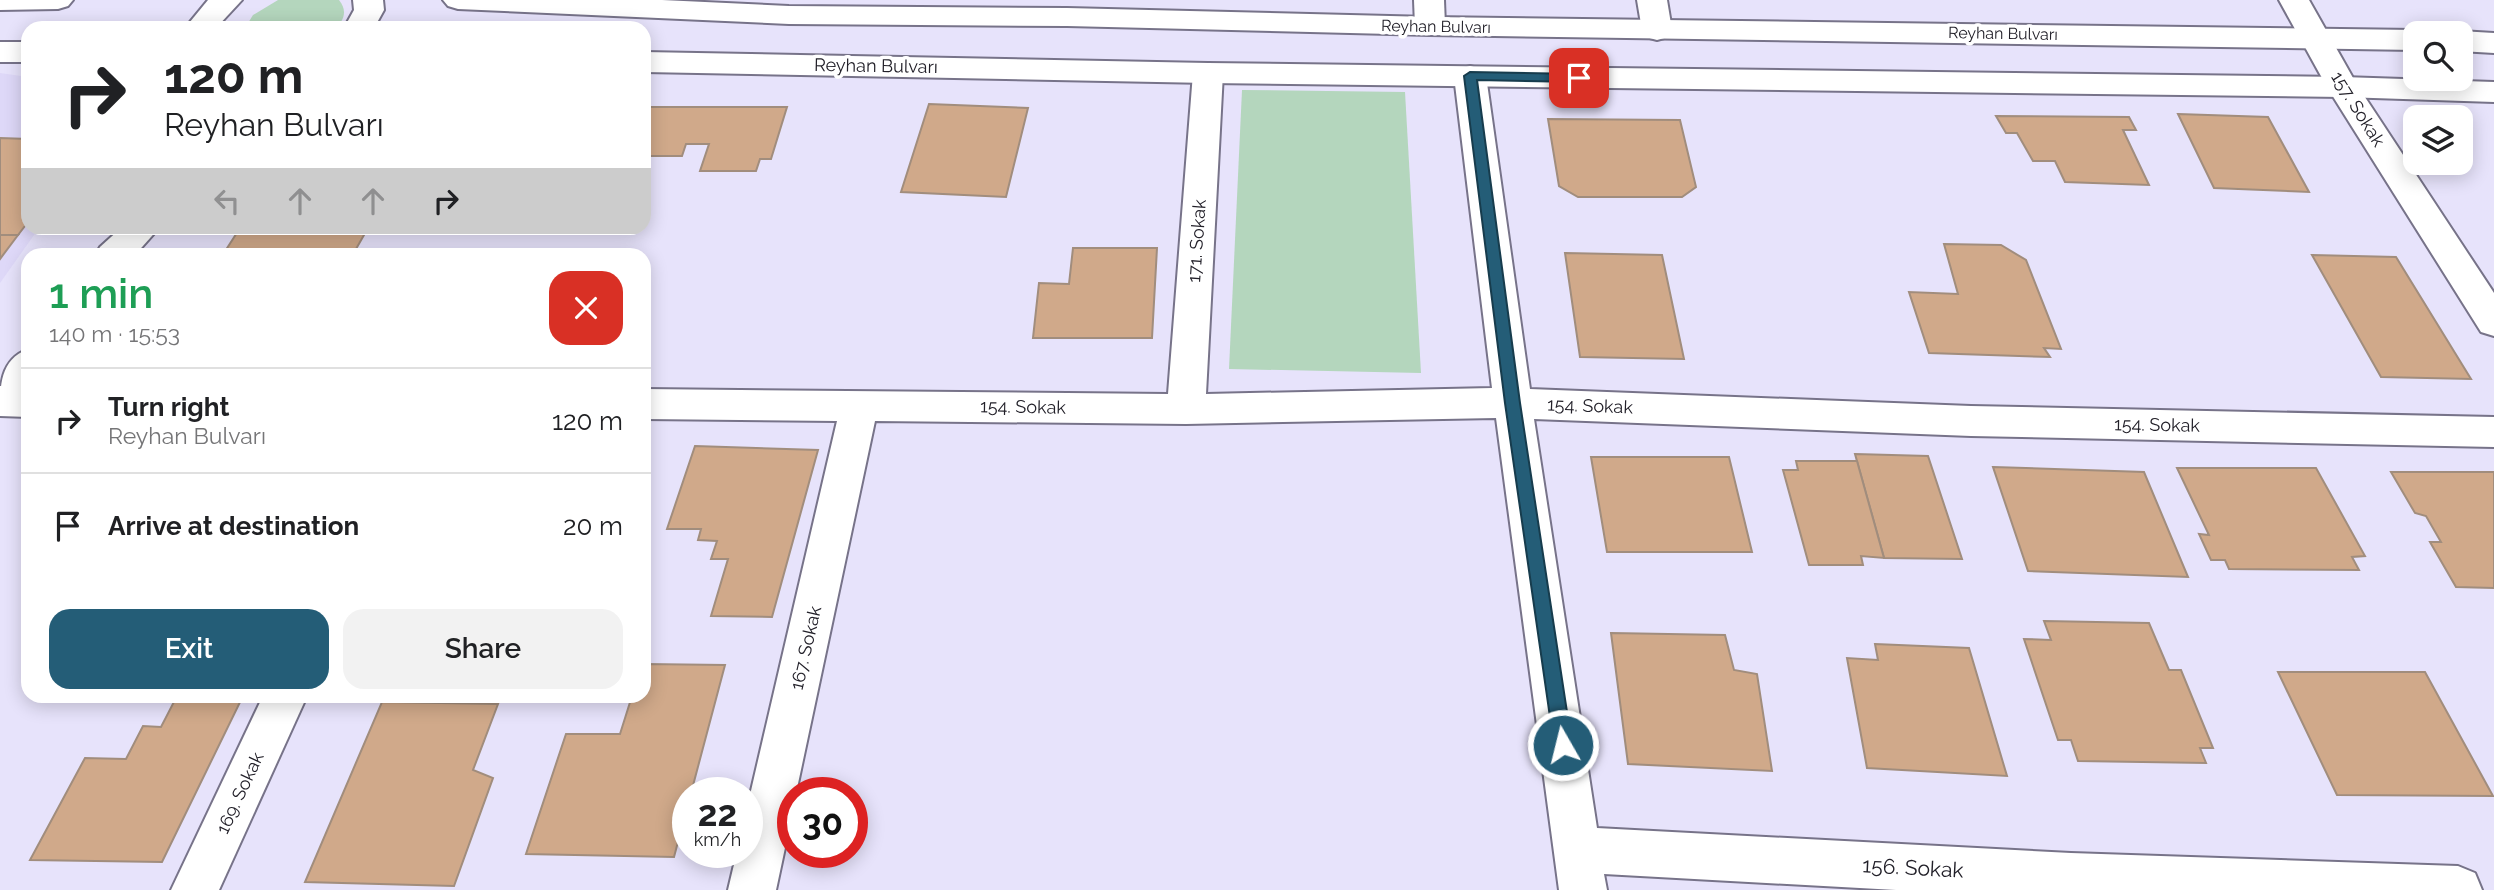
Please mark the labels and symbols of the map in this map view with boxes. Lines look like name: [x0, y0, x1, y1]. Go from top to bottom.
street label: Reyhan Bulvarı: [1381, 16, 1491, 37]
street label: Reyhan Bulvarı: [1948, 23, 2058, 44]
pin: [1549, 48, 1609, 108]
street label: Reyhan Bulvarı: [814, 54, 938, 77]
street label: 157. Sokak: [2327, 67, 2390, 150]
street label: 171. Sokak: [1183, 198, 1210, 283]
street label: 154. Sokak: [1547, 394, 1634, 418]
street label: 154. Sokak: [980, 395, 1067, 418]
street label: 154. Sokak: [2114, 413, 2201, 436]
street label: 167. Sokak: [786, 603, 825, 692]
position arrow: [1526, 708, 1600, 782]
street label: 169. Sokak: [212, 748, 268, 837]
speed limit sign: 30: [777, 777, 868, 868]
street label: 156. Sokak: [1862, 852, 1964, 883]

